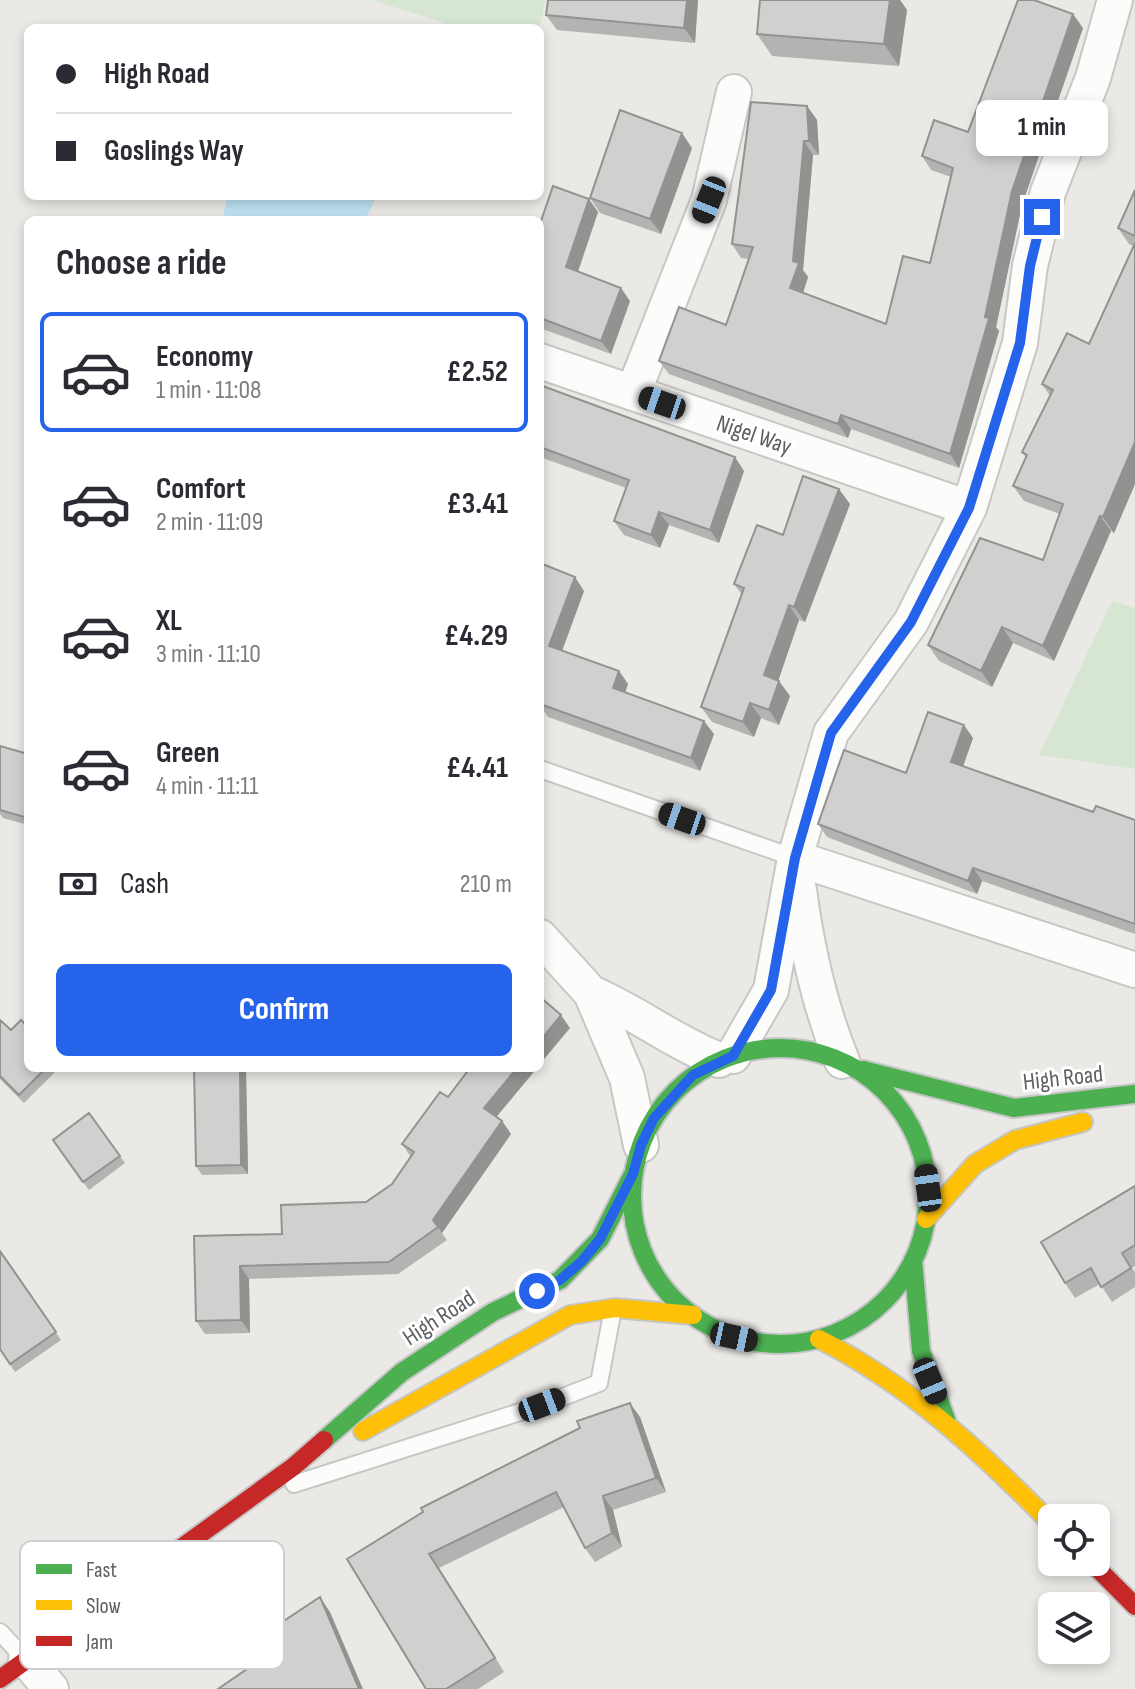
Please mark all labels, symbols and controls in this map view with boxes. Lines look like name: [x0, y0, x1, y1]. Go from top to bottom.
text: High Road: [104, 56, 210, 92]
callout: 1 min: [976, 101, 1108, 157]
text: 1 min: [1018, 112, 1066, 143]
text: Goslings Way: [104, 133, 244, 169]
car: [689, 173, 729, 227]
route end: [1024, 199, 1060, 235]
text: Choose a ride: [56, 242, 227, 285]
icon: car: [60, 336, 132, 408]
text: Economy: [156, 339, 253, 375]
text: £2.52: [446, 354, 508, 390]
text: 1 min · 11:08: [156, 375, 261, 406]
car: [635, 384, 689, 422]
street label: Nigel Way: [713, 409, 795, 461]
icon: car: [60, 468, 132, 540]
text: Comfort: [156, 471, 246, 507]
text: £3.41: [446, 486, 508, 522]
text: 2 min · 11:09: [156, 507, 263, 538]
icon: car: [60, 600, 132, 672]
text: XL: [156, 603, 182, 639]
text: £4.29: [444, 618, 508, 654]
text: 3 min · 11:10: [156, 639, 261, 670]
icon: car: [60, 732, 132, 804]
text: Green: [156, 735, 220, 771]
text: £4.41: [446, 750, 508, 786]
text: 4 min · 11:11: [156, 771, 258, 802]
car: [655, 800, 709, 838]
icon: cash: [56, 862, 100, 906]
text: Cash: [120, 866, 169, 902]
text: 210 m: [460, 869, 512, 900]
button: Confirm: [56, 964, 512, 1056]
street label: High Road: [1022, 1059, 1104, 1097]
car: [913, 1163, 943, 1213]
route start: [519, 1273, 555, 1309]
street label: High Road: [397, 1284, 481, 1352]
car: [708, 1320, 760, 1354]
car: [910, 1354, 950, 1408]
car: [515, 1385, 569, 1425]
map controls: [1038, 1504, 1110, 1664]
button: locate: [1038, 1504, 1110, 1576]
legend: [20, 1541, 284, 1669]
text: Fast: [86, 1557, 117, 1584]
button: layers: [1038, 1592, 1110, 1664]
text: Slow: [86, 1593, 121, 1620]
text: Jam: [85, 1629, 113, 1656]

